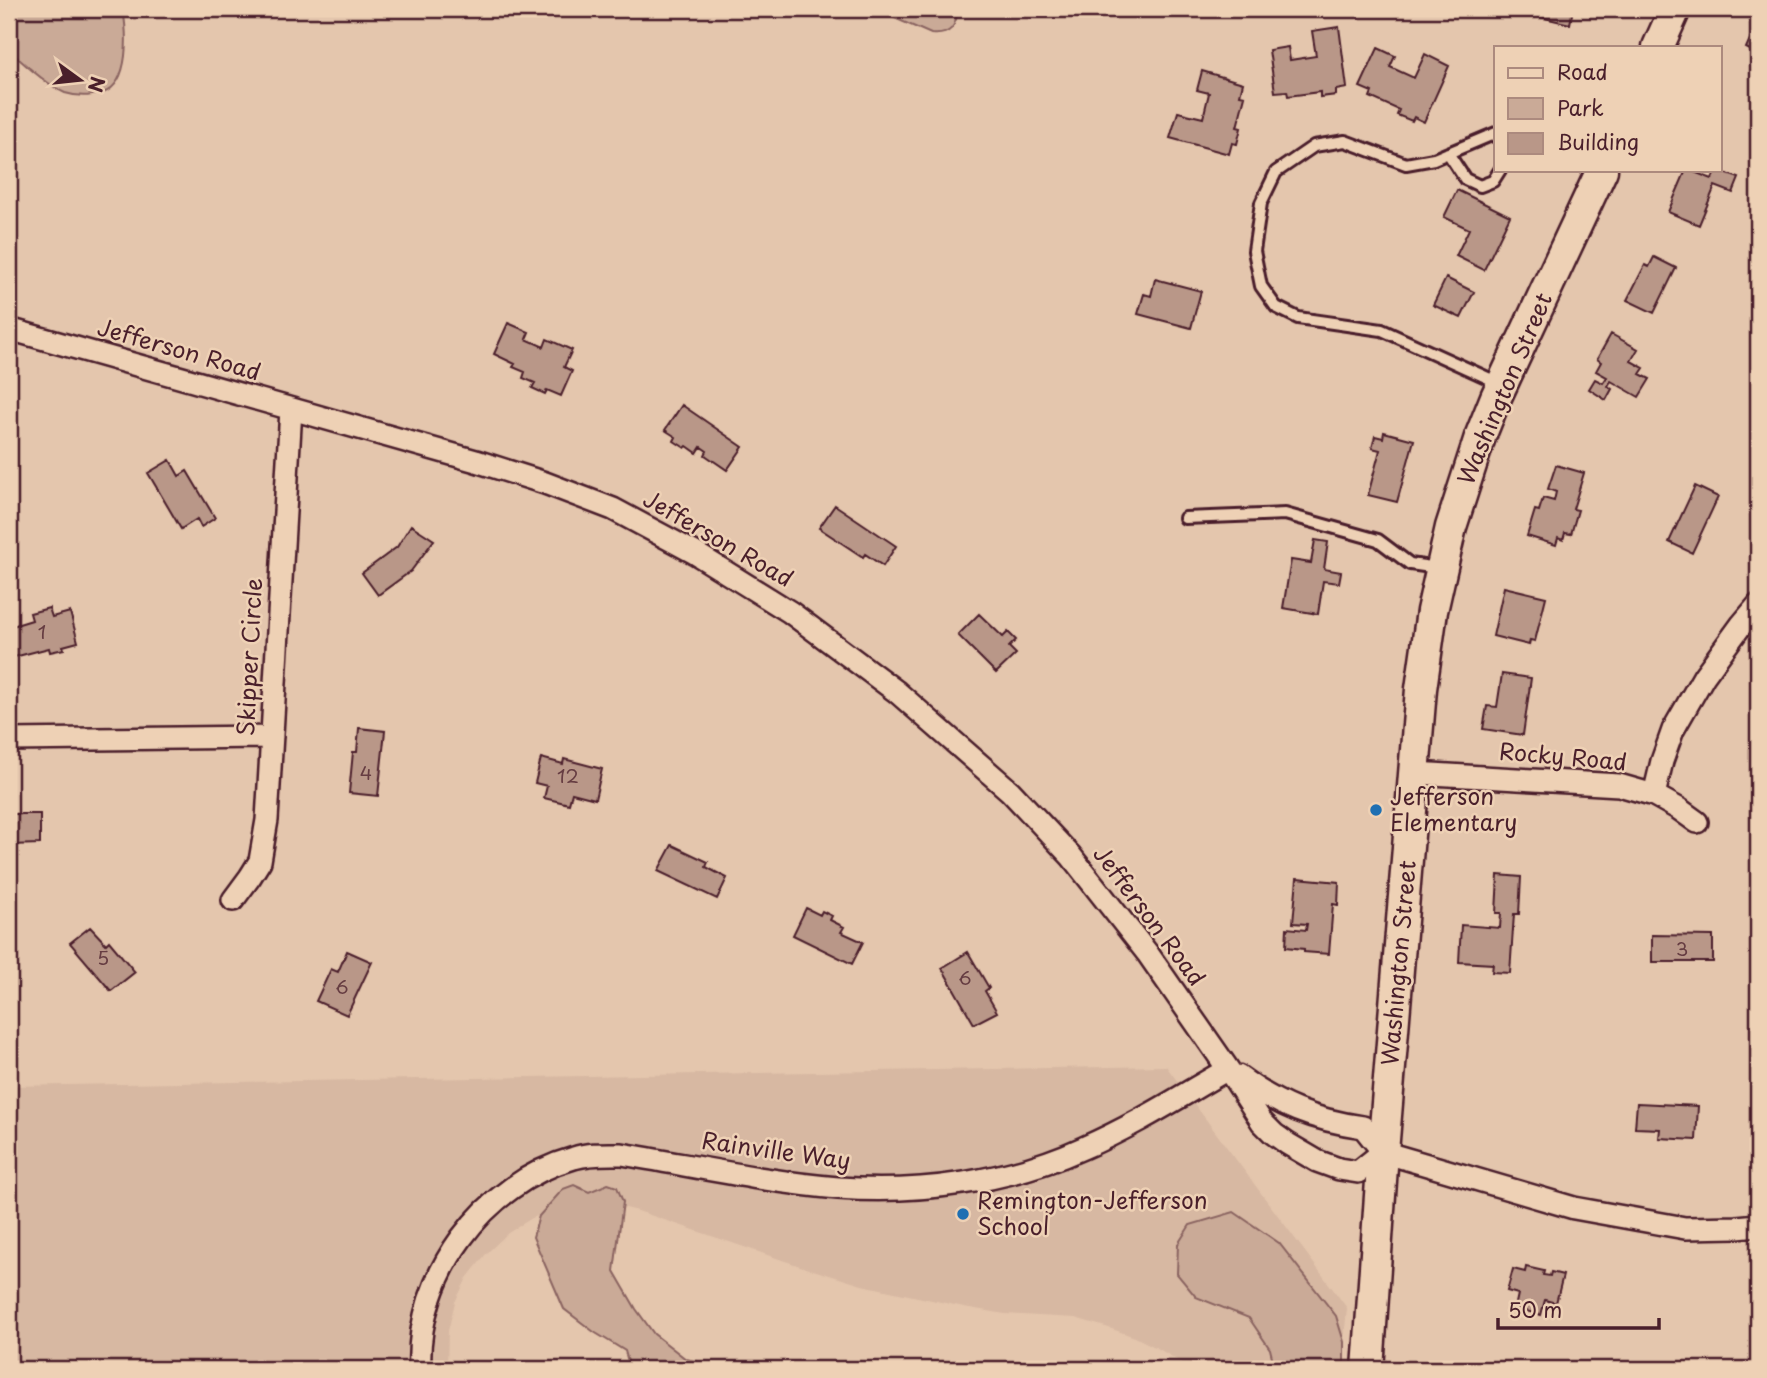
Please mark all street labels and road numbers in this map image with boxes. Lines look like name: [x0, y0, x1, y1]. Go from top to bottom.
street label: Washington Street: [1447, 287, 1560, 490]
street label: Jefferson Road: [94, 309, 265, 389]
street label: Jefferson Road: [637, 481, 800, 595]
street label: Skipper Circle: [227, 577, 270, 737]
street label: Rocky Road: [1498, 732, 1628, 779]
street label: Jefferson Road: [1086, 837, 1215, 993]
street label: Washington Street: [1371, 859, 1424, 1067]
street label: Rainville Way: [699, 1122, 853, 1177]

